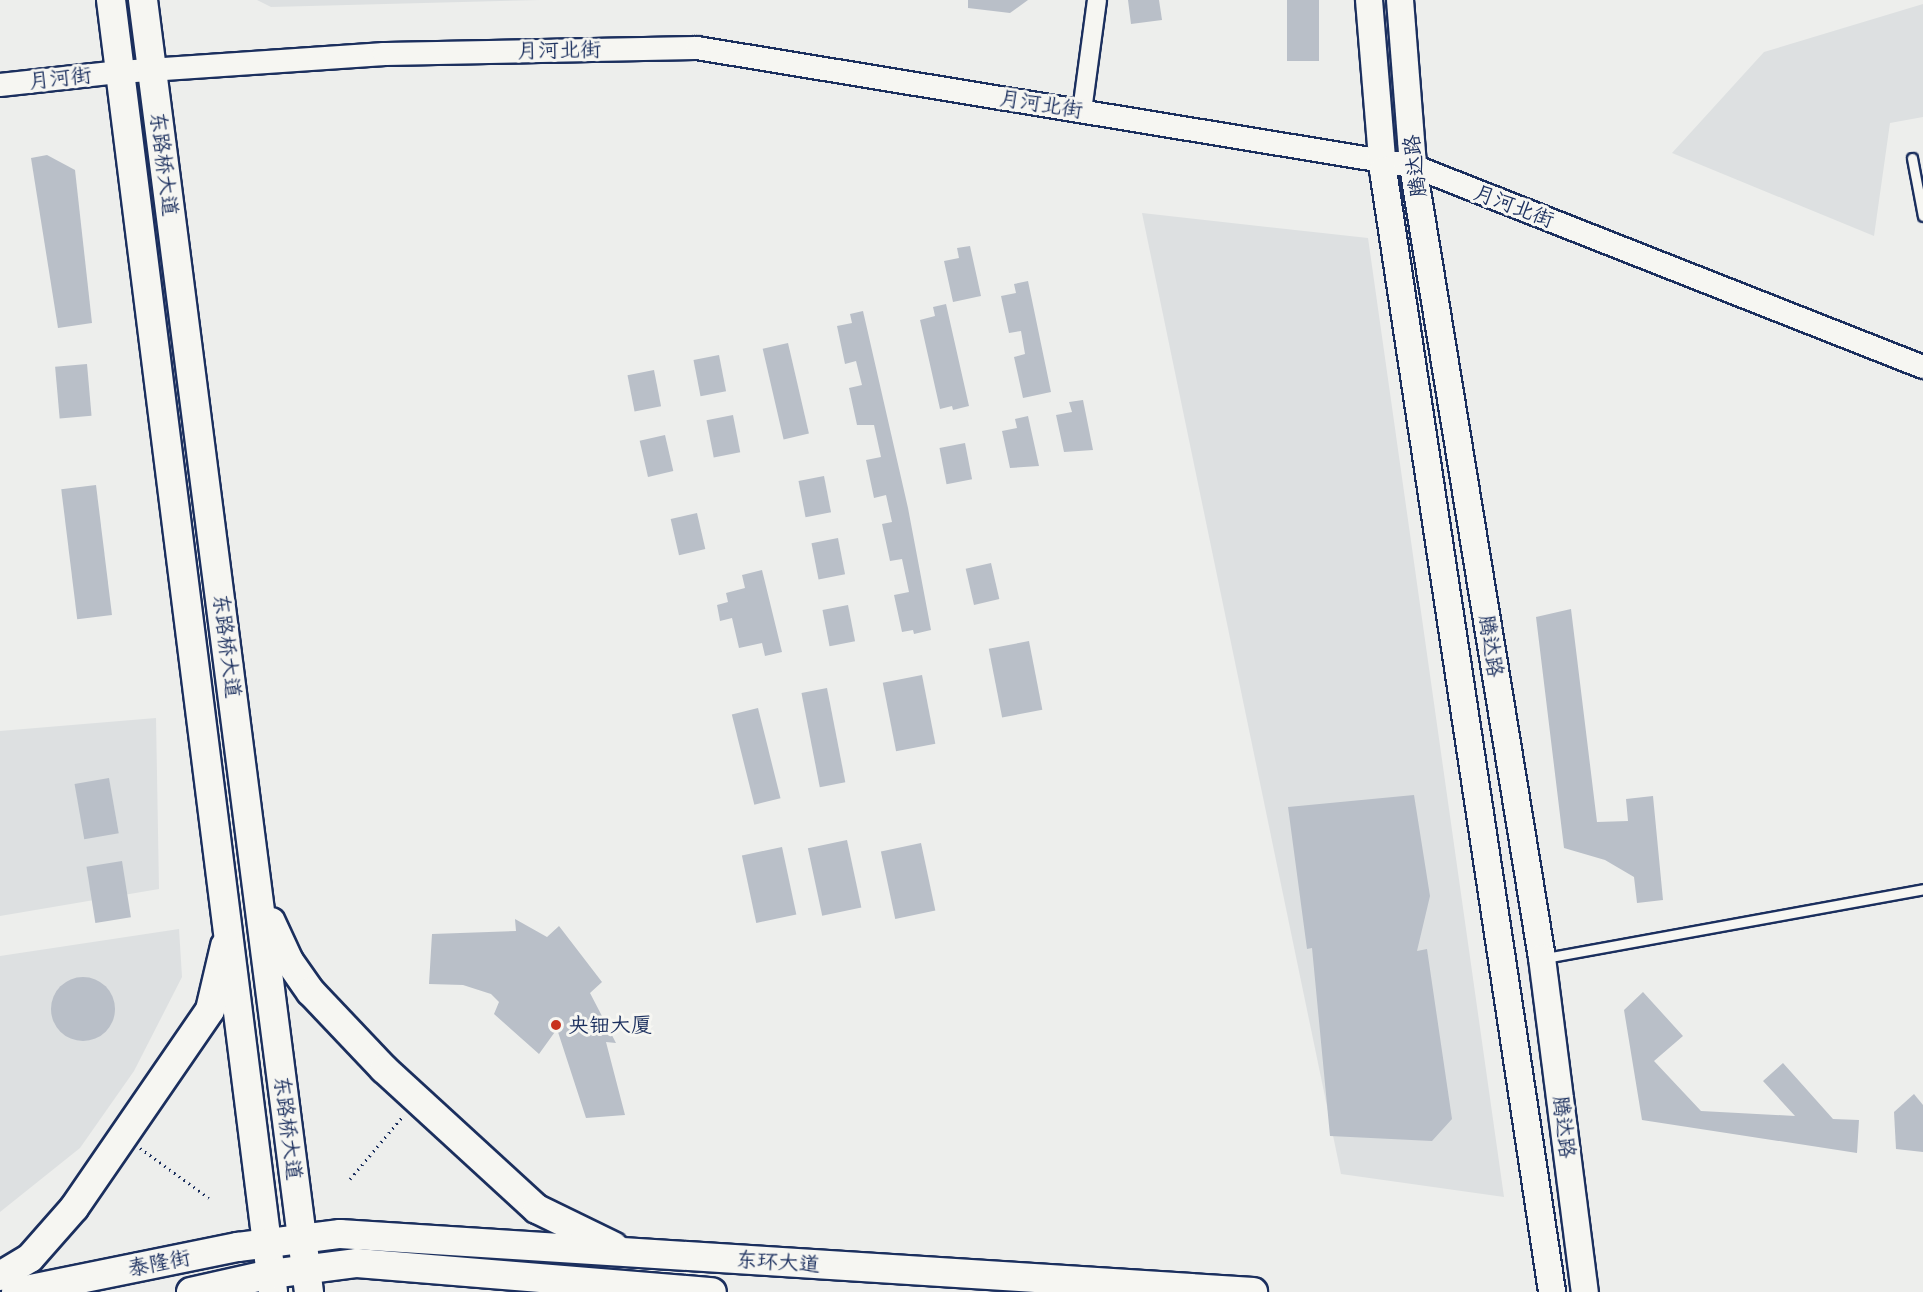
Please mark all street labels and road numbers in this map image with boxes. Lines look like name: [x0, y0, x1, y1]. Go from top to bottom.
street label: 月河北街: [517, 37, 601, 63]
street label: 月河街: [27, 62, 93, 94]
street label: 月河北街: [998, 85, 1084, 123]
street label: 东路桥大道: [145, 110, 183, 218]
street label: 腾达路: [1399, 133, 1431, 199]
street label: 月河北街: [1470, 179, 1558, 233]
street label: 东路桥大道: [208, 592, 246, 700]
street label: 腾达路: [1474, 613, 1508, 679]
street label: 东路桥大道: [269, 1074, 307, 1182]
street label: 腾达路: [1548, 1094, 1580, 1160]
street label: 泰隆街: [126, 1245, 192, 1281]
street label: 东环大道: [735, 1247, 821, 1277]

